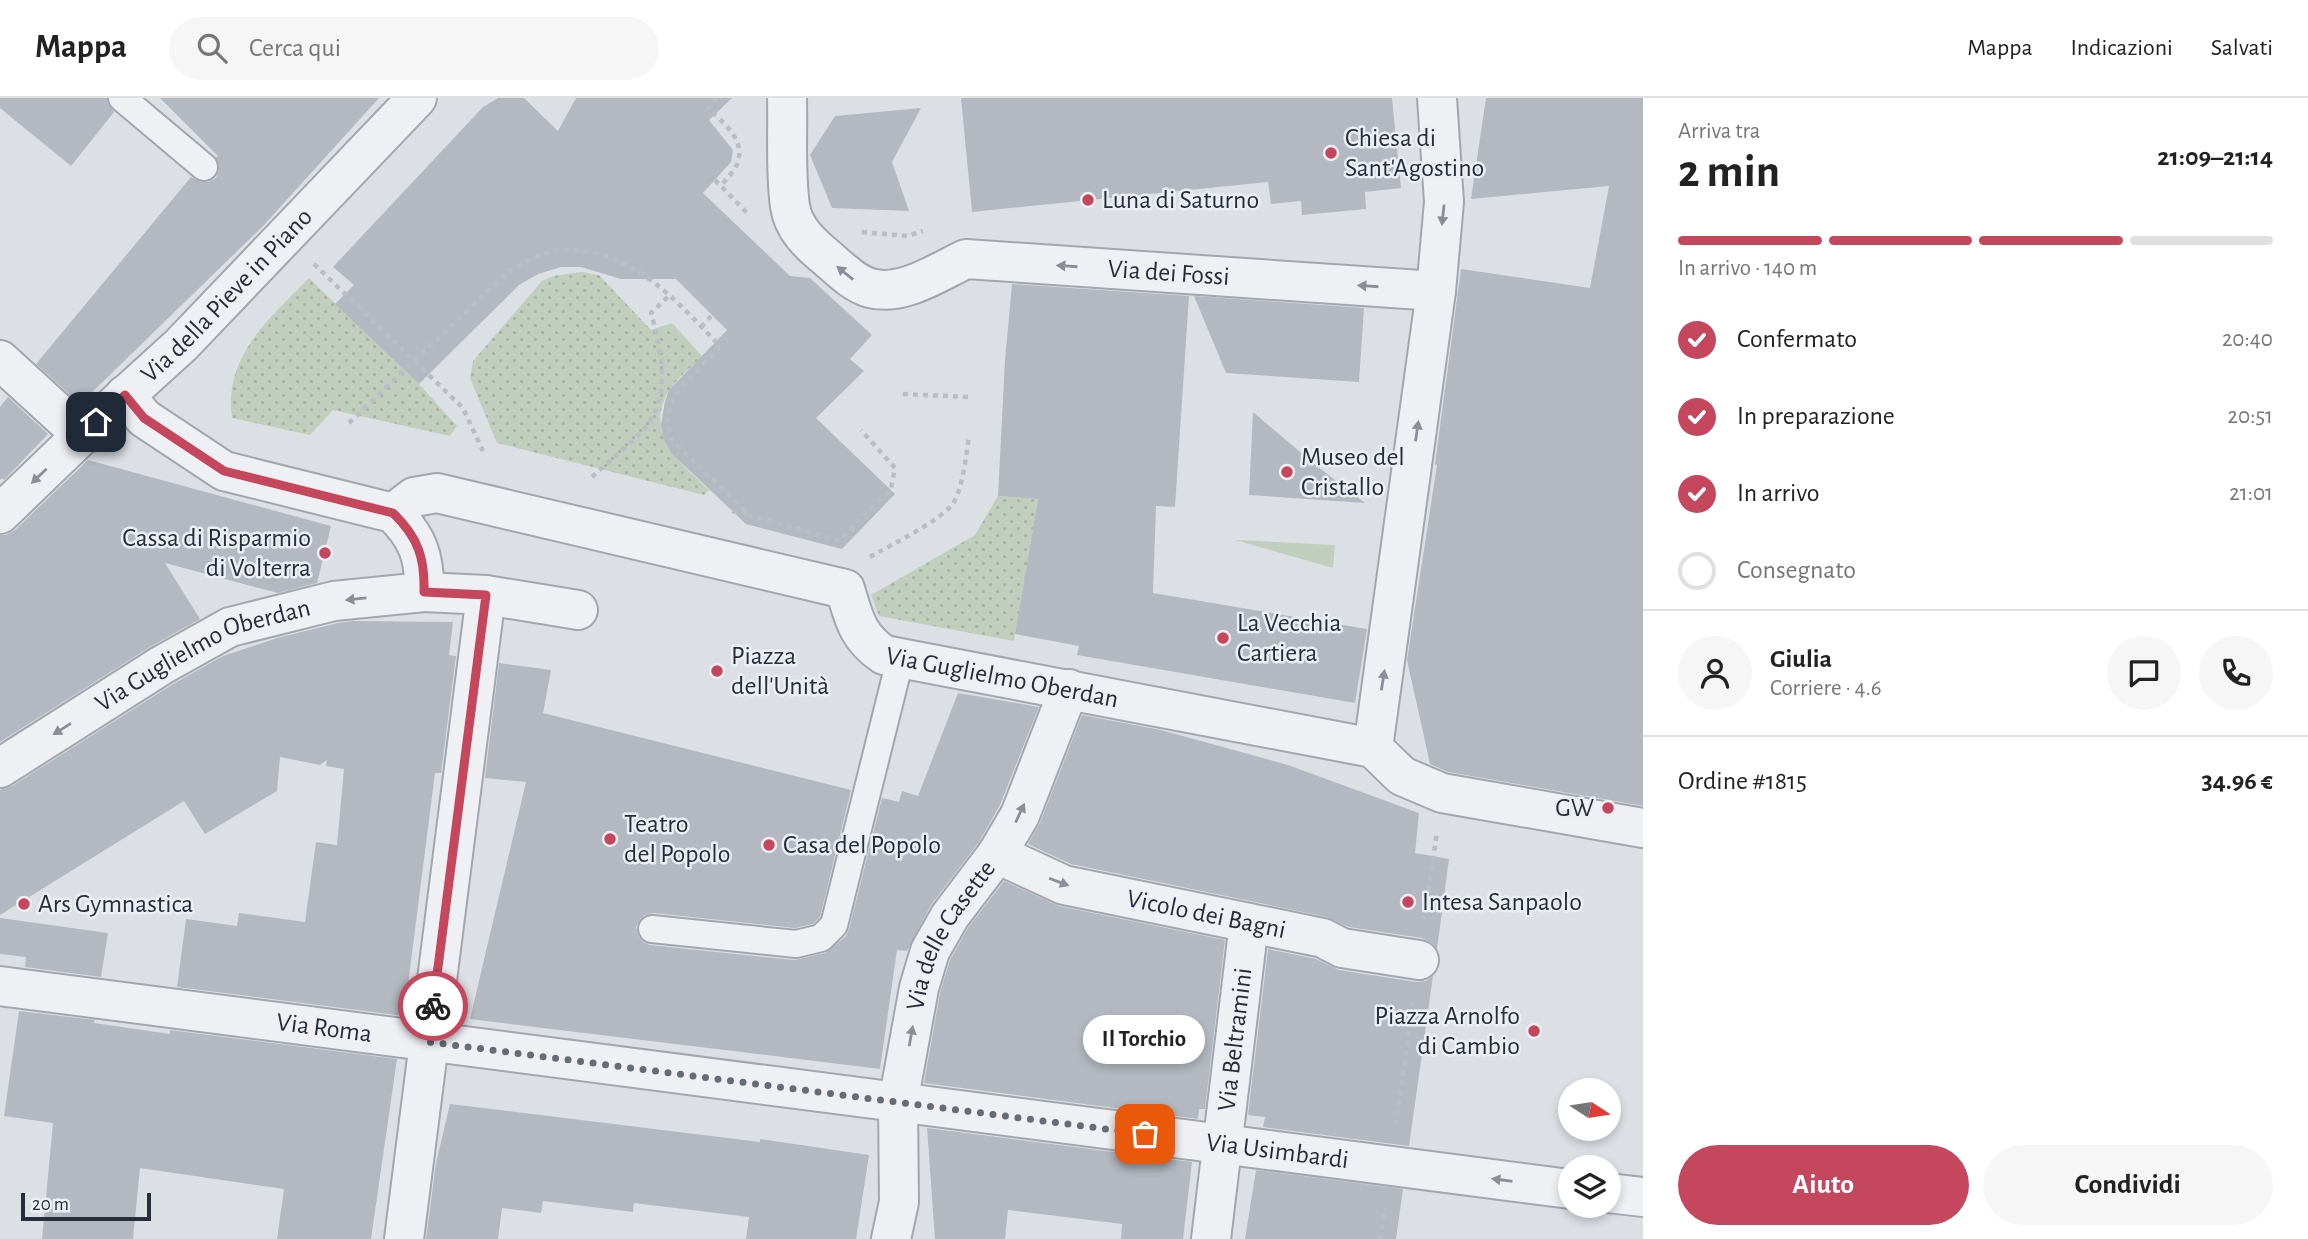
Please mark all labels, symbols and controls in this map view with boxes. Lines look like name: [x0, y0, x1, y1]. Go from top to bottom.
search box: [169, 17, 659, 80]
icon: search: [193, 29, 231, 67]
text: Mappa: [35, 31, 127, 64]
text: Cerca qui: [249, 35, 341, 61]
text: Mappa: [1967, 36, 2032, 60]
text: Indicazioni: [2070, 36, 2173, 60]
text: Salvati: [2211, 36, 2273, 60]
text: Arriva tra: [1678, 120, 1760, 143]
place label: Chiesa di Sant'Agostino: [1345, 125, 1484, 181]
text: 21:09–21:14: [2157, 144, 2273, 170]
marker: Chiesa di Sant'Agostino: [1323, 145, 1339, 161]
text: 2 min: [1678, 149, 1780, 195]
place label: Luna di Saturno: [1102, 187, 1259, 213]
marker: Luna di Saturno: [1080, 192, 1096, 208]
street label: Via della Pieve in Piano: [136, 203, 317, 388]
one-way arrow: [1437, 204, 1448, 226]
street label: Via dei Fossi: [1107, 256, 1230, 290]
text: In arrivo · 140 m: [1678, 257, 1817, 280]
one-way arrow: [1056, 260, 1078, 271]
one-way arrow: [836, 265, 854, 280]
one-way arrow: [1356, 280, 1378, 291]
icon: check: [1678, 321, 1716, 359]
text: Confermato: [1737, 326, 1857, 352]
text: 20:40: [2222, 328, 2273, 351]
pin: [66, 392, 126, 452]
icon: check: [1678, 398, 1716, 436]
icon: home: [77, 403, 115, 441]
text: In preparazione: [1737, 403, 1895, 429]
text: 20:51: [2228, 405, 2273, 428]
one-way arrow: [1412, 419, 1423, 441]
place label: Museo del Cristallo: [1301, 444, 1405, 500]
marker: Museo del Cristallo: [1279, 464, 1295, 480]
one-way arrow: [31, 467, 48, 484]
icon: check: [1678, 475, 1716, 513]
text: In arrivo: [1737, 480, 1820, 506]
text: 21:01: [2229, 482, 2273, 505]
place label: Cassa di Risparmio di Volterra: [122, 525, 311, 581]
marker: Cassa di Risparmio di Volterra: [317, 545, 333, 561]
text: Consegnato: [1737, 557, 1856, 583]
street label: Via Guglielmo Oberdan: [91, 594, 313, 717]
one-way arrow: [345, 594, 367, 605]
place label: La Vecchia Cartiera: [1237, 610, 1341, 666]
marker: La Vecchia Cartiera: [1215, 630, 1231, 646]
button: person: [1678, 636, 1752, 710]
button: chat: [2107, 636, 2181, 710]
button: phone: [2199, 636, 2273, 710]
place label: Piazza dell'Unità: [731, 643, 829, 699]
street label: Via Guglielmo Oberdan: [884, 643, 1121, 712]
text: Giulia: [1770, 646, 1832, 672]
marker: Piazza dell'Unità: [709, 663, 725, 679]
one-way arrow: [1378, 669, 1389, 691]
text: Corriere · 4.6: [1770, 677, 1882, 700]
one-way arrow: [53, 722, 72, 735]
text: Ordine #1815: [1678, 768, 1807, 794]
text: 34.96 €: [2202, 768, 2273, 794]
place label: GW: [1555, 795, 1595, 821]
marker: GW: [1600, 800, 1616, 816]
one-way arrow: [1014, 803, 1025, 823]
place label: Teatro del Popolo: [624, 811, 731, 867]
marker: Teatro del Popolo: [602, 831, 618, 847]
place label: Casa del Popolo: [783, 832, 941, 858]
marker: Casa del Popolo: [761, 837, 777, 853]
street label: Via delle Casette: [902, 856, 1000, 1012]
one-way arrow: [1049, 877, 1070, 888]
street label: Vicolo dei Bagni: [1124, 885, 1288, 943]
place label: Intesa Sanpaolo: [1422, 889, 1582, 915]
place label: Ars Gymnastica: [38, 891, 193, 917]
marker: Intesa Sanpaolo: [1400, 894, 1416, 910]
marker: Ars Gymnastica: [16, 896, 32, 912]
street label: Via Beltramini: [1213, 966, 1257, 1113]
courier: [398, 971, 468, 1041]
icon: bike: [414, 987, 452, 1025]
place label: Piazza Arnolfo di Cambio: [1375, 1003, 1520, 1059]
street label: Via Roma: [275, 1009, 374, 1047]
callout: Il Torchio: [1084, 1015, 1206, 1064]
marker: Piazza Arnolfo di Cambio: [1526, 1023, 1542, 1039]
one-way arrow: [906, 1025, 917, 1047]
text: Il Torchio: [1102, 1028, 1186, 1051]
north arrow: [1558, 1078, 1620, 1141]
map controls: [1558, 1078, 1621, 1218]
pin: [1115, 1104, 1175, 1164]
icon: bag: [1126, 1115, 1164, 1153]
street label: Via Usimbardi: [1205, 1129, 1350, 1173]
button: Aiuto: [1678, 1145, 1969, 1225]
button: Condividi: [1983, 1145, 2273, 1225]
button: layers: [1558, 1155, 1621, 1218]
one-way arrow: [1491, 1174, 1513, 1185]
scale bar: [21, 1190, 150, 1222]
text: 20 m: [32, 1195, 69, 1214]

